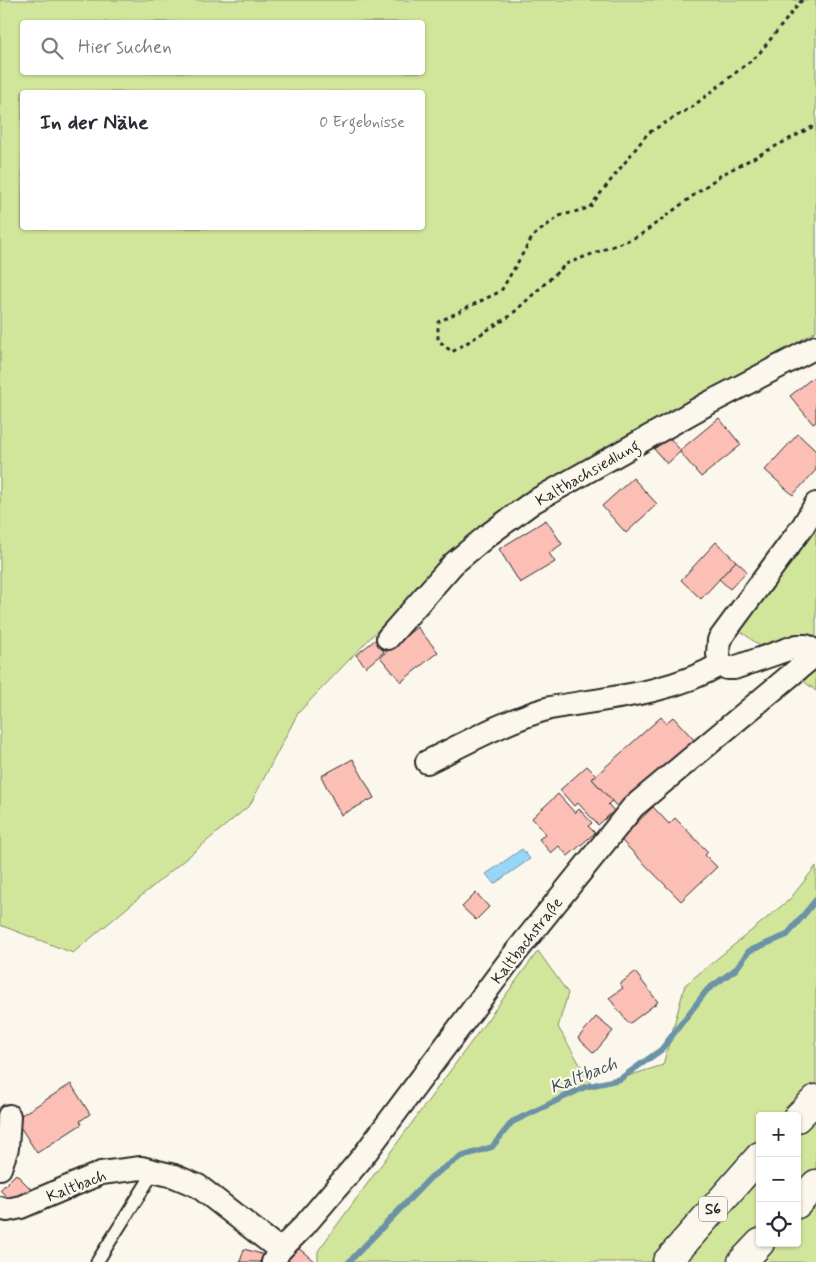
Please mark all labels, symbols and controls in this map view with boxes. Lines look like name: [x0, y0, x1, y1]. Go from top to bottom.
search box: [20, 20, 425, 75]
icon: search: [38, 34, 66, 62]
text: Hier suchen: [78, 35, 172, 60]
text: In der Nähe: [40, 109, 148, 137]
text: 0 Ergebnisse: [319, 112, 405, 133]
street label: Kaltbachsiedlung: [532, 435, 644, 512]
street label: Kaltbachstraße: [487, 893, 568, 989]
water label: Kaltbach: [546, 1052, 621, 1100]
map controls: [756, 1112, 801, 1247]
button: +: [756, 1112, 801, 1157]
button: −: [756, 1157, 801, 1202]
street label: Kaltbach: [44, 1165, 109, 1207]
road number: S6: [699, 1196, 727, 1222]
button: locate: [756, 1202, 801, 1247]

